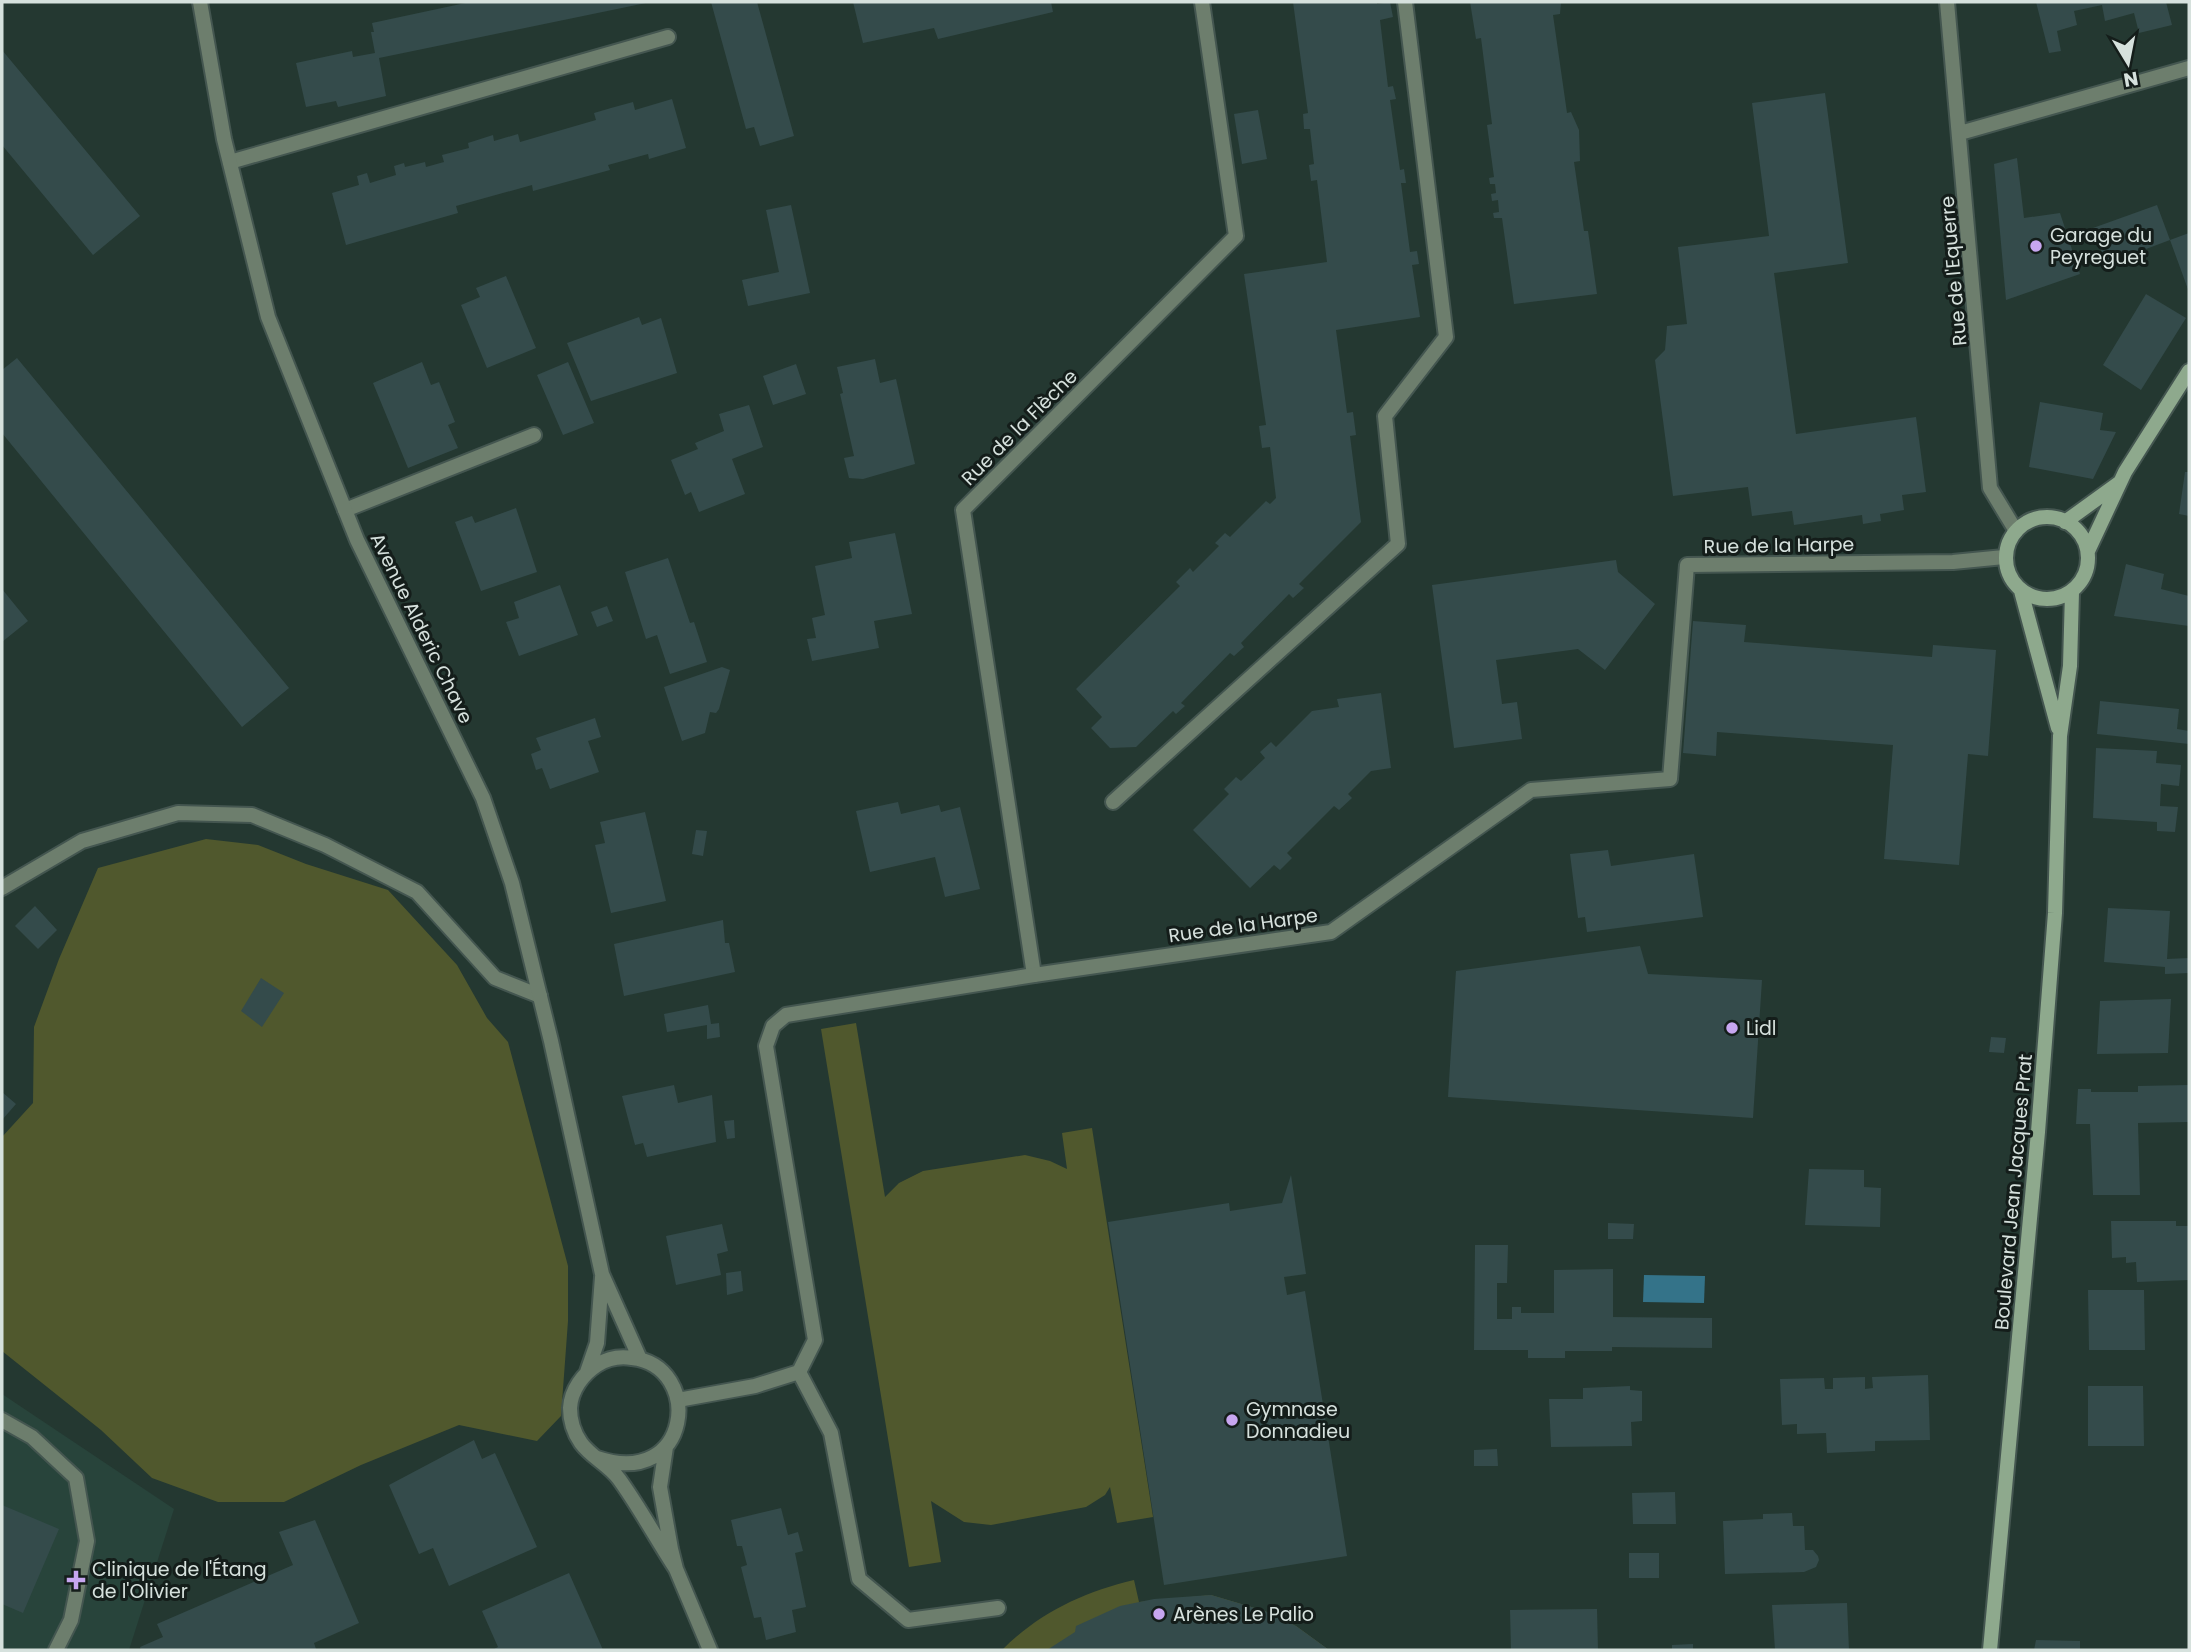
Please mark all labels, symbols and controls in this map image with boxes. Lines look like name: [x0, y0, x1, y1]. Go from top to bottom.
north arrow: [2093, 28, 2163, 98]
text: N: [2121, 65, 2140, 94]
street label: Rue de l'Equerre: [1933, 195, 1974, 347]
place label: Garage du Peyreguet: [2050, 222, 2152, 271]
marker: Garage du Peyreguet: [2028, 238, 2044, 254]
street label: Rue de la Flèche: [955, 363, 1083, 491]
street label: Avenue Alderic Chave: [364, 528, 479, 728]
street label: Rue de la Harpe: [1704, 531, 1855, 560]
street label: Rue de la Harpe: [1167, 902, 1319, 949]
place label: Lidl: [1746, 1015, 1776, 1042]
marker: Lidl: [1724, 1020, 1740, 1036]
street label: Boulevard Jean Jacques Prat: [1988, 1053, 2039, 1331]
place label: Gymnase Donnadieu: [1246, 1396, 1350, 1445]
marker: Gymnase Donnadieu: [1224, 1412, 1240, 1428]
place label: Clinique de l'Étang de l'Olivier: [92, 1556, 267, 1605]
marker: Clinique de l'Étang de l'Olivier: [66, 1570, 86, 1590]
place label: Arènes Le Palio: [1173, 1601, 1314, 1628]
marker: Arènes Le Palio: [1151, 1606, 1167, 1622]

